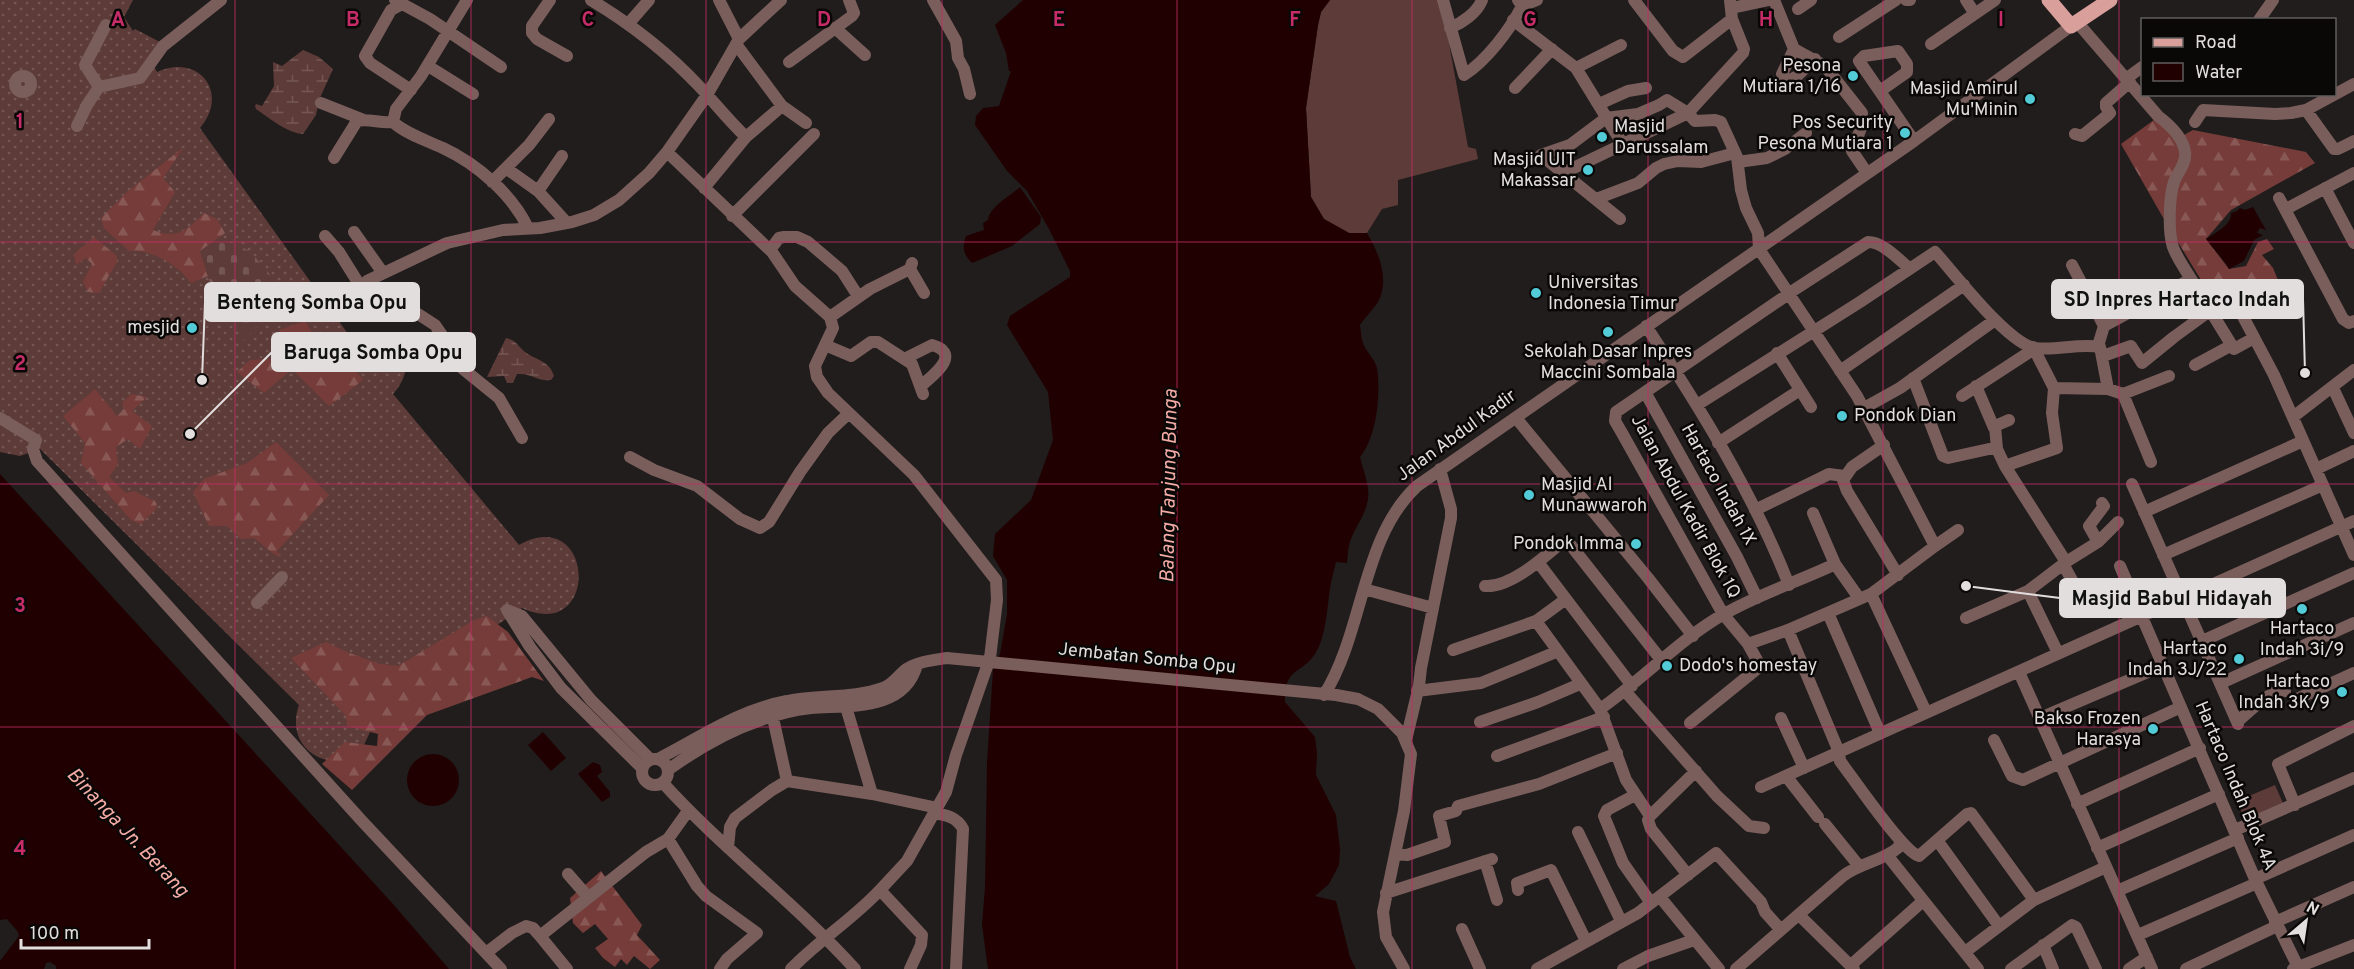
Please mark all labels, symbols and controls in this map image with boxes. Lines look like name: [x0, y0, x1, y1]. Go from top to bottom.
text: A: [111, 8, 125, 34]
text: B: [346, 8, 360, 34]
text: C: [582, 8, 594, 34]
text: D: [817, 8, 831, 34]
text: E: [1053, 8, 1065, 34]
text: F: [1289, 8, 1301, 34]
text: G: [1523, 8, 1537, 34]
text: H: [1759, 8, 1773, 34]
text: I: [1998, 8, 2004, 34]
legend: [2141, 18, 2336, 96]
text: Road: [2195, 32, 2237, 55]
place label: Pesona Mutiara 1/16: [1742, 55, 1841, 99]
text: Water: [2195, 62, 2242, 85]
marker: Pesona Mutiara 1/16: [1846, 69, 1860, 83]
place label: Masjid Amirul Mu'Minin: [1910, 78, 2018, 122]
marker: Masjid Amirul Mu'Minin: [2023, 92, 2037, 106]
text: 1: [16, 110, 24, 136]
place label: Pos Security Pesona Mutiara 1: [1758, 112, 1893, 156]
place label: Masjid Darussalam: [1614, 116, 1708, 160]
marker: Pos Security Pesona Mutiara 1: [1898, 126, 1912, 140]
marker: Masjid Darussalam: [1595, 130, 1609, 144]
place label: Masjid UIT Makassar: [1493, 149, 1576, 193]
marker: Masjid UIT Makassar: [1581, 163, 1595, 177]
place label: Universitas Indonesia Timur: [1548, 272, 1677, 316]
callout: SD Inpres Hartaco Indah: [2052, 280, 2303, 318]
callout: Benteng Somba Opu: [205, 283, 419, 321]
marker: Universitas Indonesia Timur: [1529, 286, 1543, 300]
text: SD Inpres Hartaco Indah: [2064, 288, 2290, 314]
text: Benteng Somba Opu: [217, 291, 407, 317]
place label: mesjid: [127, 317, 180, 340]
marker: mesjid: [185, 321, 199, 335]
marker: Sekolah Dasar Inpres Maccini Sombala: [1601, 325, 1615, 339]
callout: Baruga Somba Opu: [272, 333, 475, 371]
text: Baruga Somba Opu: [283, 341, 463, 367]
place label: Sekolah Dasar Inpres Maccini Sombala: [1524, 341, 1692, 385]
text: 2: [14, 352, 26, 378]
street label: Jalan Abdul Kadir: [1393, 385, 1521, 487]
water label: Balang Tanjung Bunga: [1155, 388, 1185, 583]
place label: Pondok Dian: [1854, 405, 1956, 428]
marker: Pondok Dian: [1835, 409, 1849, 423]
street label: Jalan Abdul Kadir Blok 1Q: [1625, 411, 1745, 603]
street label: Hartaco Indah 1X: [1675, 420, 1761, 550]
place label: Masjid Al Munawwaroh: [1541, 474, 1647, 518]
marker: Masjid Al Munawwaroh: [1522, 488, 1536, 502]
place label: Pondok Imma: [1513, 533, 1624, 556]
marker: Pondok Imma: [1629, 537, 1643, 551]
callout: Masjid Babul Hidayah: [2060, 579, 2285, 617]
text: Masjid Babul Hidayah: [2072, 587, 2272, 613]
text: 3: [14, 594, 26, 620]
marker: Hartaco Indah 3i/9: [2295, 602, 2309, 616]
place label: Hartaco Indah 3i/9: [2260, 618, 2344, 662]
street label: Jembatan Somba Opu: [1057, 638, 1237, 680]
place label: Hartaco Indah 3J/22: [2127, 638, 2227, 682]
marker: Hartaco Indah 3J/22: [2232, 652, 2246, 666]
place label: Dodo's homestay: [1679, 655, 1817, 678]
marker: Dodo's homestay: [1660, 659, 1674, 673]
place label: Hartaco Indah 3K/9: [2238, 671, 2330, 715]
marker: Hartaco Indah 3K/9: [2335, 685, 2349, 699]
street label: Hartaco Indah Blok 4A: [2189, 698, 2281, 874]
place label: Bakso Frozen Harasya: [2034, 708, 2141, 752]
marker: Bakso Frozen Harasya: [2146, 722, 2160, 736]
water label: Binanga Jn. Berang: [60, 763, 195, 904]
text: 4: [14, 837, 26, 863]
north arrow: [2276, 891, 2336, 951]
text: N: [2302, 898, 2322, 921]
scale bar: [21, 912, 148, 950]
text: 100 m: [30, 923, 79, 946]

